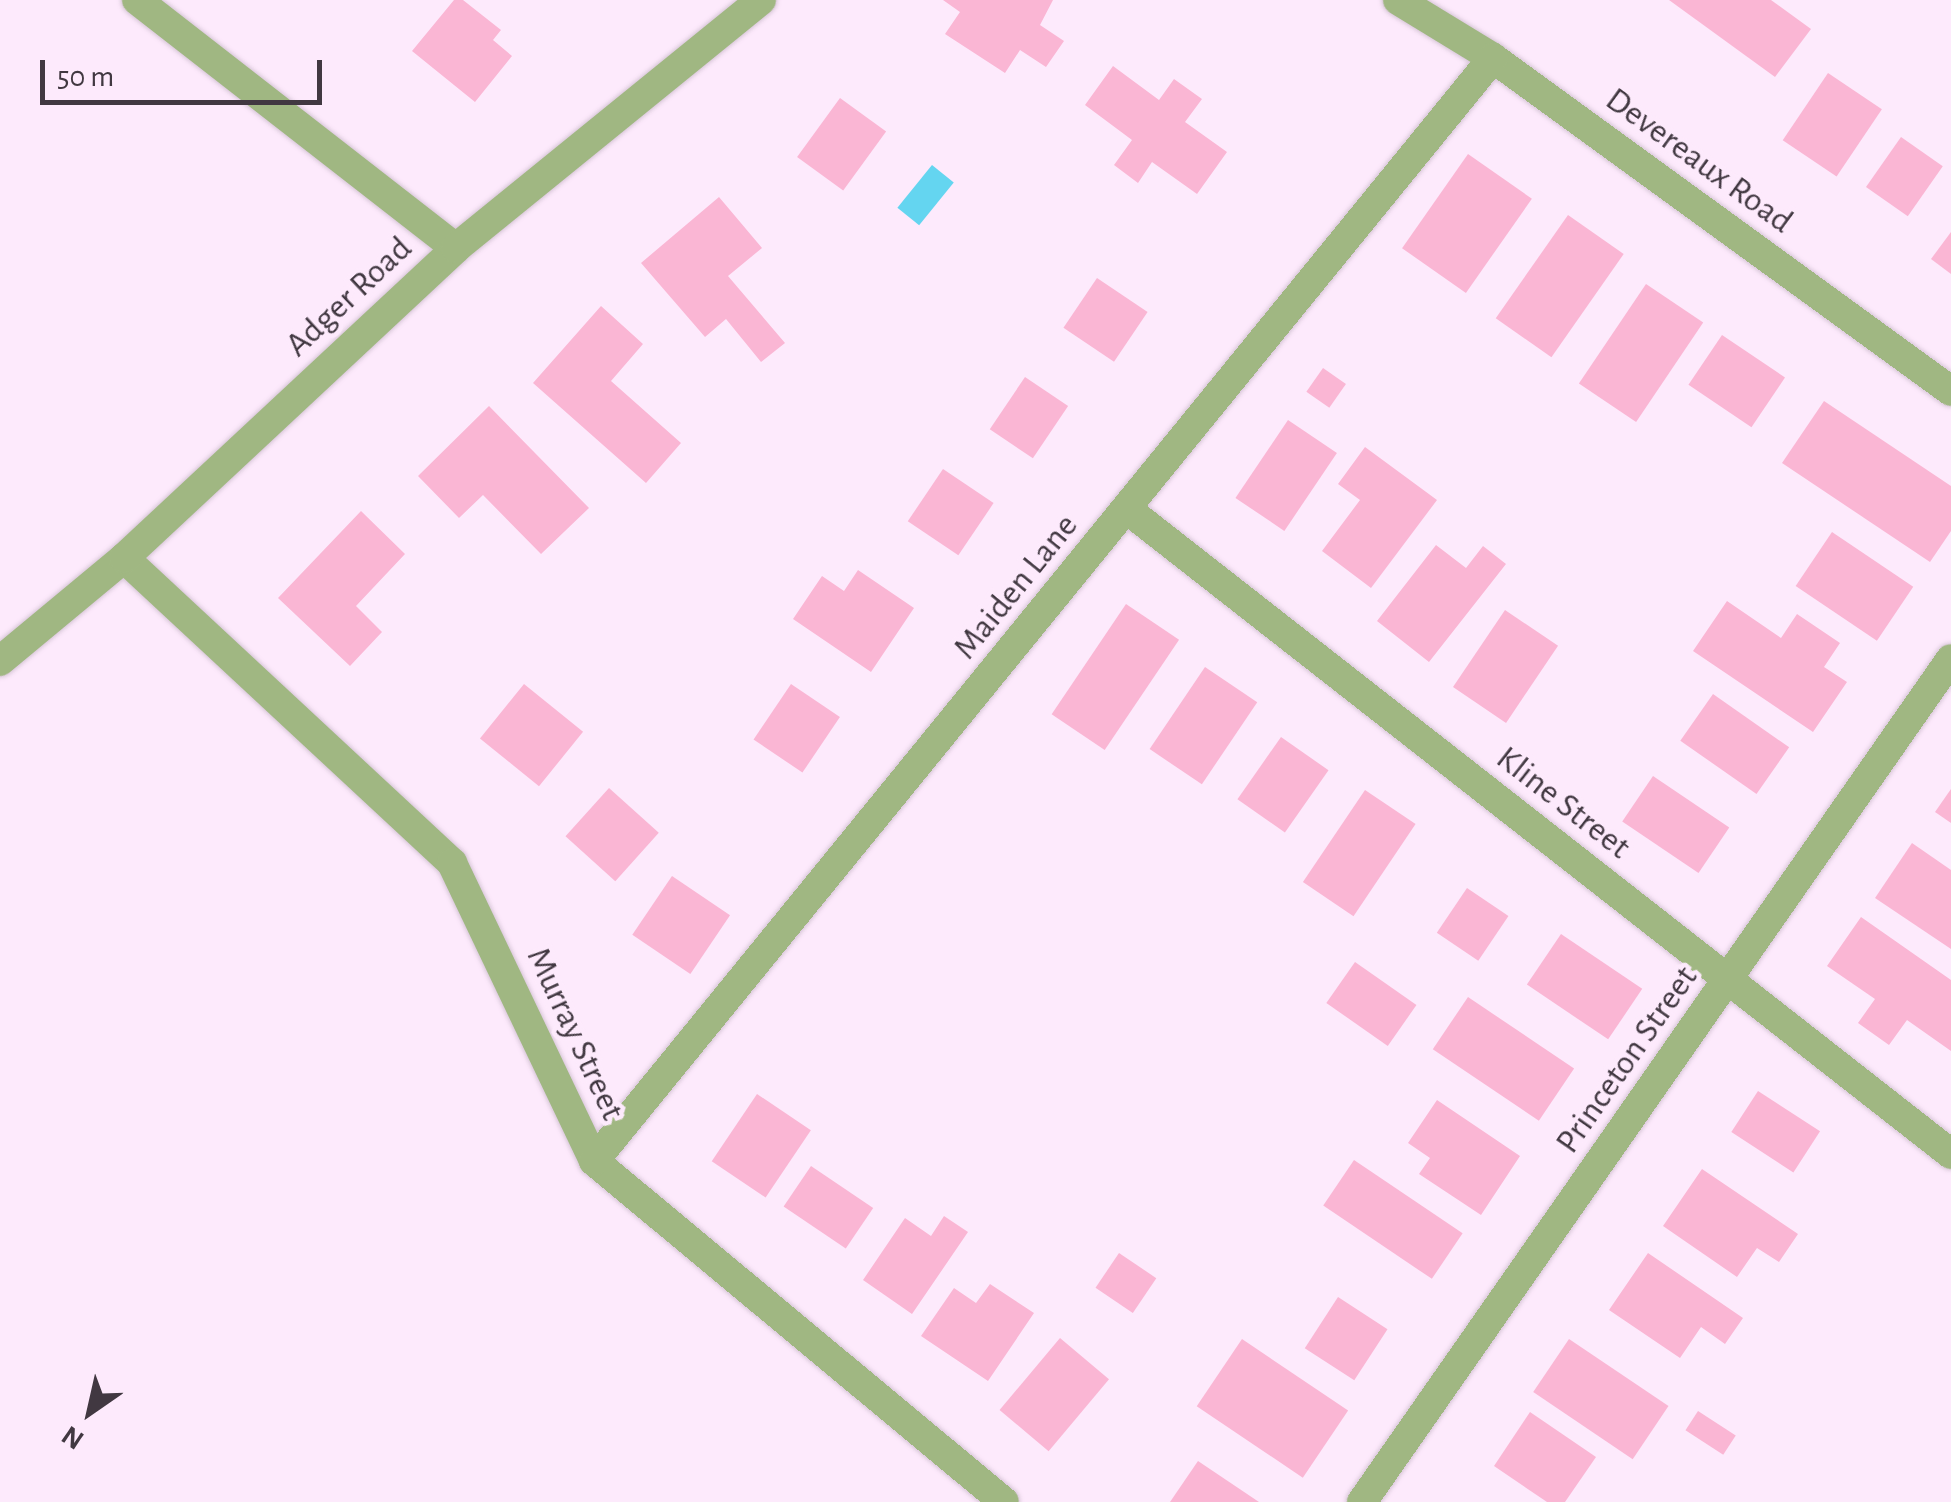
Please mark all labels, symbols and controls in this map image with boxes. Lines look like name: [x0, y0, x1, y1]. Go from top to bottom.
scale bar: [45, 40, 328, 102]
text: 50 m: [57, 62, 114, 92]
street label: Devereaux Road: [1597, 79, 1801, 243]
street label: Adger Road: [277, 228, 421, 366]
street label: Maiden Lane: [945, 506, 1087, 668]
street label: Kline Street: [1488, 738, 1638, 868]
street label: Murray Street: [517, 941, 633, 1127]
street label: Princeton Street: [1547, 958, 1707, 1162]
north arrow: [40, 1362, 140, 1462]
text: N: [57, 1420, 89, 1454]

